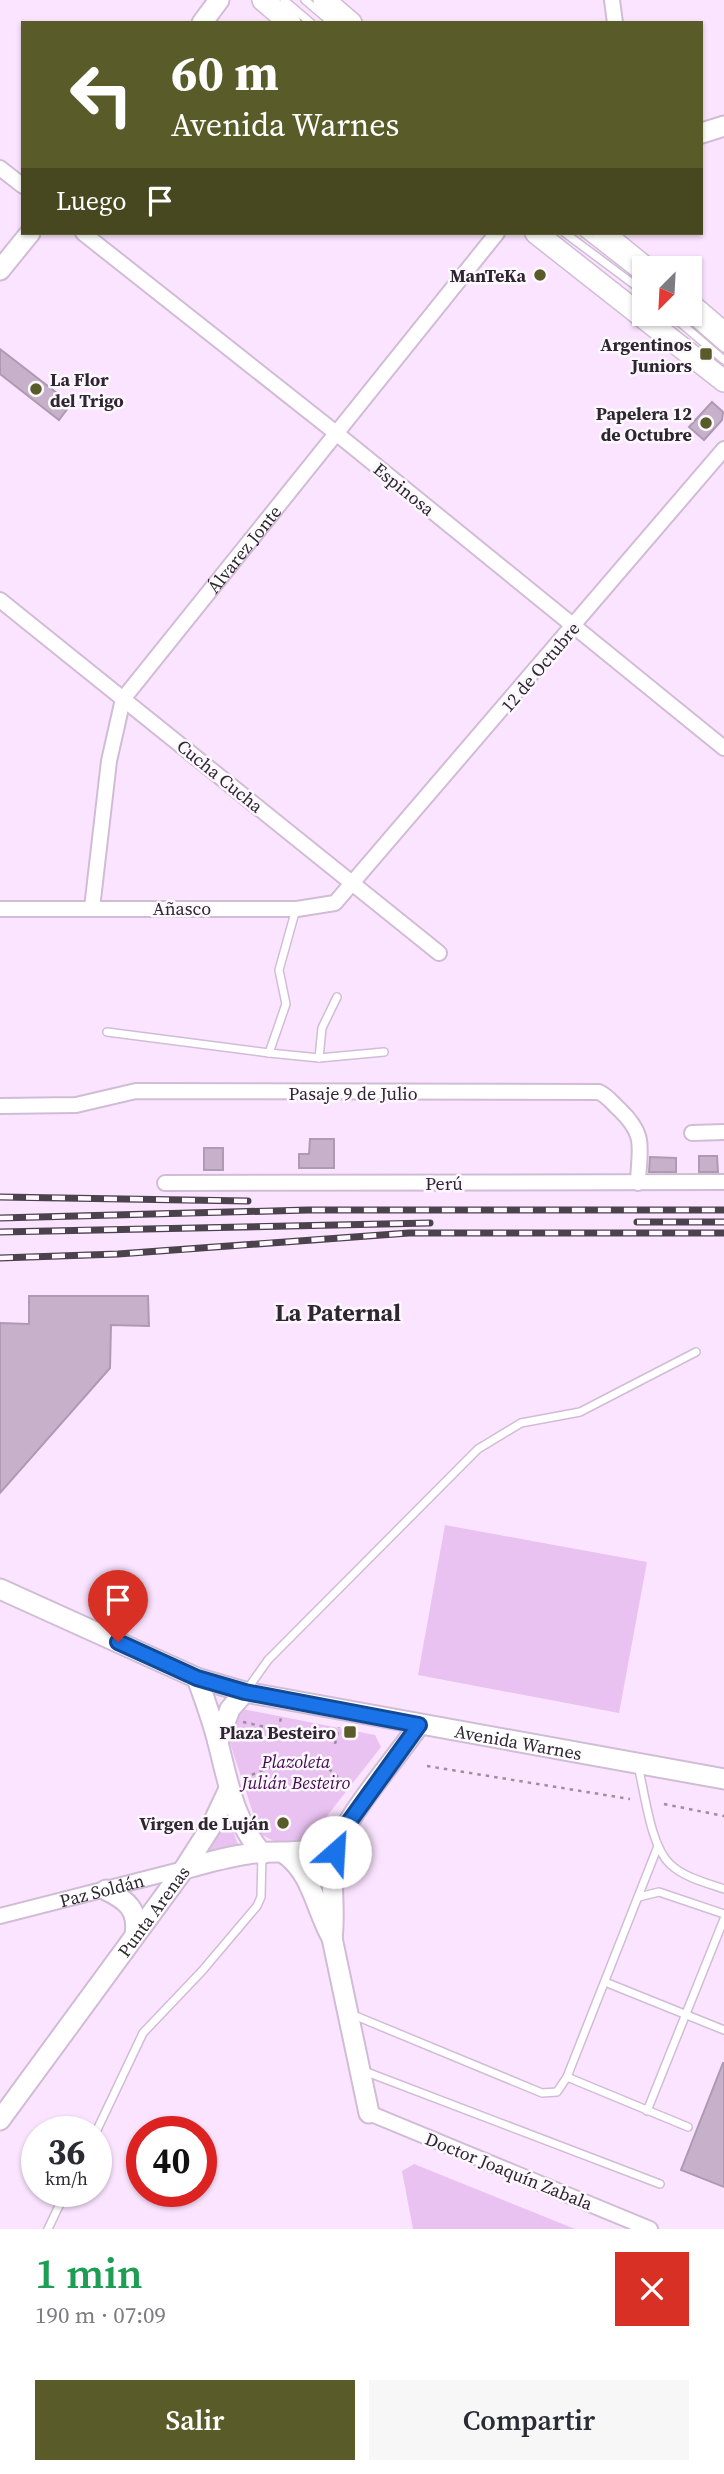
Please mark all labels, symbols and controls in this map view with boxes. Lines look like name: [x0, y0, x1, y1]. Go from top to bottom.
text: 60 m: [171, 39, 279, 106]
icon: left: [56, 49, 147, 140]
text: Avenida Warnes: [171, 103, 400, 147]
icon: arrive: [141, 182, 179, 220]
text: Luego: [56, 183, 127, 219]
north arrow: [632, 256, 702, 326]
map controls: [632, 256, 702, 326]
place label: ManTeKa: [450, 263, 526, 288]
marker: ManTeKa: [532, 267, 548, 283]
place label: Argentinos Juniors: [600, 332, 692, 378]
marker: Argentinos Juniors: [698, 346, 714, 362]
place label: La Flor del Trigo: [50, 367, 124, 413]
marker: La Flor del Trigo: [28, 381, 44, 397]
place label: Papelera 12 de Octubre: [596, 401, 692, 447]
marker: Papelera 12 de Octubre: [698, 415, 714, 431]
street label: Espinosa: [368, 457, 441, 522]
street label: Álvarez Jonte: [200, 500, 286, 598]
street label: 12 de Octubre: [495, 617, 585, 717]
street label: Cucha Cucha: [172, 733, 269, 819]
street label: Añasco: [153, 896, 211, 921]
street label: Pasaje 9 de Julio: [288, 1081, 418, 1106]
street label: Perú: [425, 1171, 463, 1196]
district label: La Paternal: [275, 1296, 401, 1329]
pin: [88, 1570, 148, 1642]
icon: arrive: [99, 1581, 137, 1619]
street label: Avenida Warnes: [453, 1718, 584, 1765]
place label: Plaza Besteiro: [219, 1720, 336, 1745]
marker: Plaza Besteiro: [342, 1724, 358, 1740]
park label: Plazoleta Julián Besteiro: [239, 1749, 351, 1795]
place label: Virgen de Luján: [139, 1811, 269, 1836]
marker: Virgen de Luján: [275, 1815, 291, 1831]
position arrow: [298, 1815, 372, 1889]
street label: Punta Arenas: [111, 1860, 195, 1962]
street label: Paz Soldán: [57, 1867, 147, 1913]
speed limit sign: 40: [126, 2116, 217, 2207]
street label: Doctor Joaquín Zabala: [422, 2126, 597, 2216]
text: 36: [48, 2128, 85, 2176]
text: km/h: [45, 2166, 88, 2191]
text: 1 min: [35, 2244, 143, 2302]
button: close: [615, 2252, 689, 2326]
text: 190 m · 07:09: [35, 2299, 166, 2331]
button: Salir: [35, 2380, 355, 2460]
button: Compartir: [369, 2380, 689, 2460]

